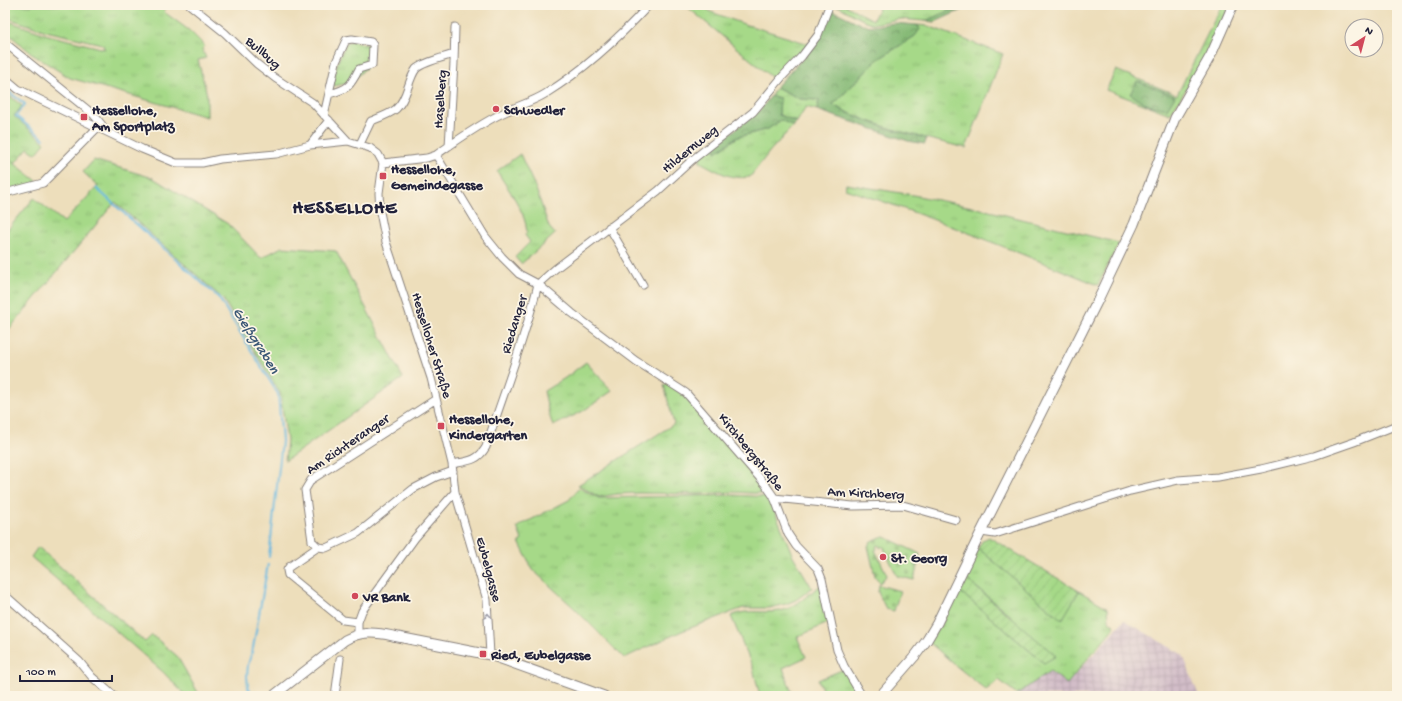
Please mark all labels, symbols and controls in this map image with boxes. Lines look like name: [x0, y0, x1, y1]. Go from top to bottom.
north arrow: [1344, 18, 1384, 58]
text: N: [1362, 25, 1375, 38]
street label: Bullbug: [240, 33, 284, 74]
street label: Haselberg: [431, 69, 452, 129]
place label: Hessellohe, Am Sportplatz: [91, 103, 175, 136]
place label: Schwedler: [504, 103, 566, 120]
marker: Schwedler: [491, 104, 501, 114]
marker: Hessellohe, Am Sportplatz: [79, 112, 89, 122]
street label: Hildernweg: [659, 122, 722, 178]
place label: Hessellohe, Gemeindegasse: [391, 162, 483, 195]
marker: Hessellohe, Gemeindegasse: [378, 171, 388, 181]
district label: HESSELLOHE: [293, 199, 398, 220]
street label: Hesselloher Straße: [406, 291, 455, 401]
street label: Riedanger: [498, 292, 533, 356]
water label: Gießgraben: [228, 305, 283, 378]
street label: Am Richteranger: [304, 410, 394, 479]
street label: Kirchbergstraße: [714, 410, 787, 495]
place label: Hessellohe, Kindergarten: [448, 412, 527, 445]
marker: Hessellohe, Kindergarten: [436, 421, 446, 431]
street label: Am Kirchberg: [827, 484, 905, 505]
street label: Eubelgasse: [471, 535, 505, 605]
place label: St. Georg: [891, 551, 947, 568]
marker: St. Georg: [878, 552, 888, 562]
place label: VR Bank: [362, 590, 411, 607]
marker: VR Bank: [350, 591, 360, 601]
one-way arrow: [484, 613, 493, 619]
place label: Ried, Eubelgasse: [490, 648, 592, 665]
marker: Ried, Eubelgasse: [478, 649, 488, 659]
scale bar: [20, 657, 112, 683]
text: 100 m: [25, 666, 56, 680]

